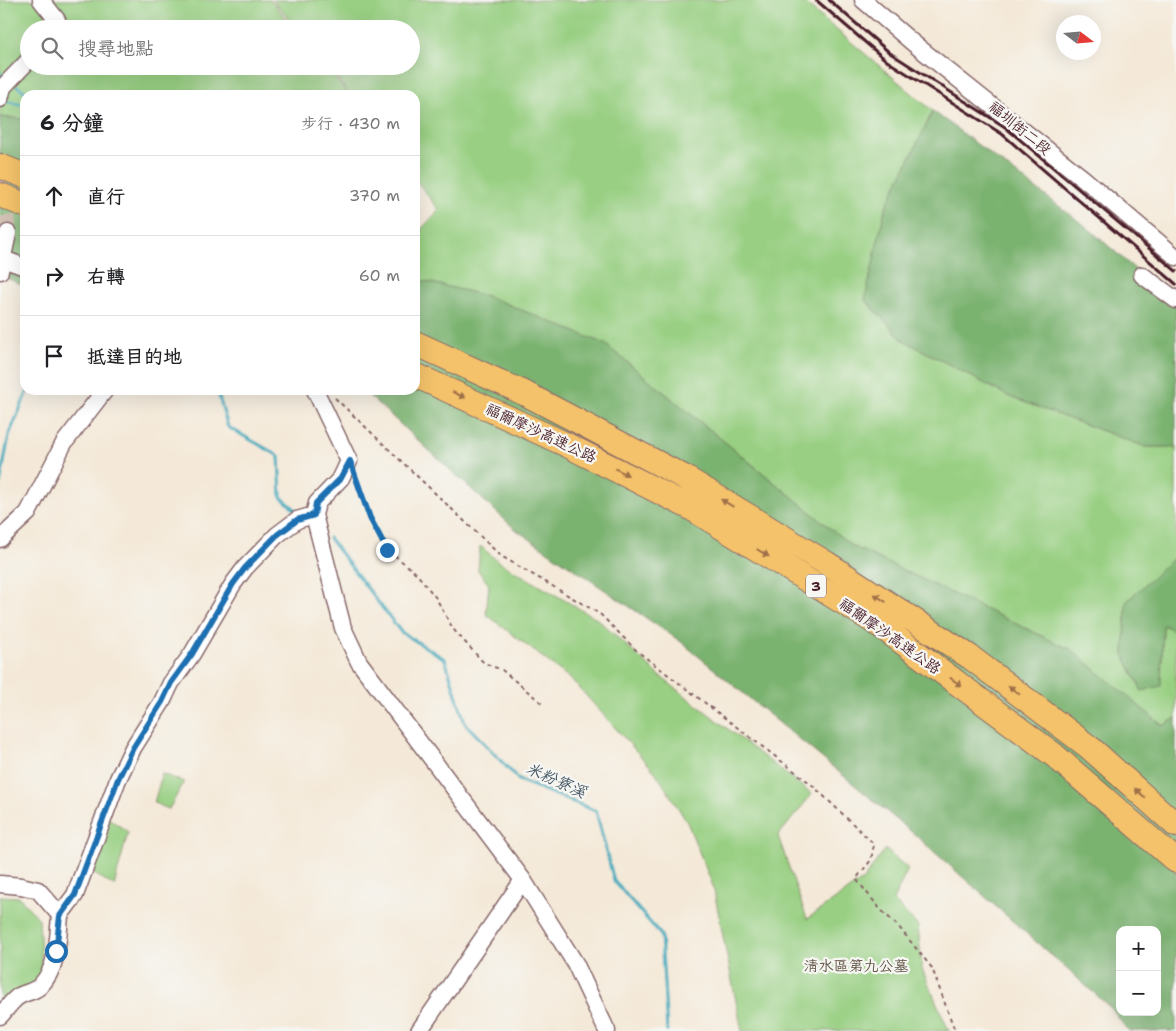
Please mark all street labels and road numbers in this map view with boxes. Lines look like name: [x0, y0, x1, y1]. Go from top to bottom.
street label: 福圳街二段: [985, 97, 1055, 159]
street label: 福爾摩沙高速公路: [482, 399, 600, 467]
road number: 3: [806, 574, 826, 598]
street label: 福爾摩沙高速公路: [835, 593, 945, 679]

